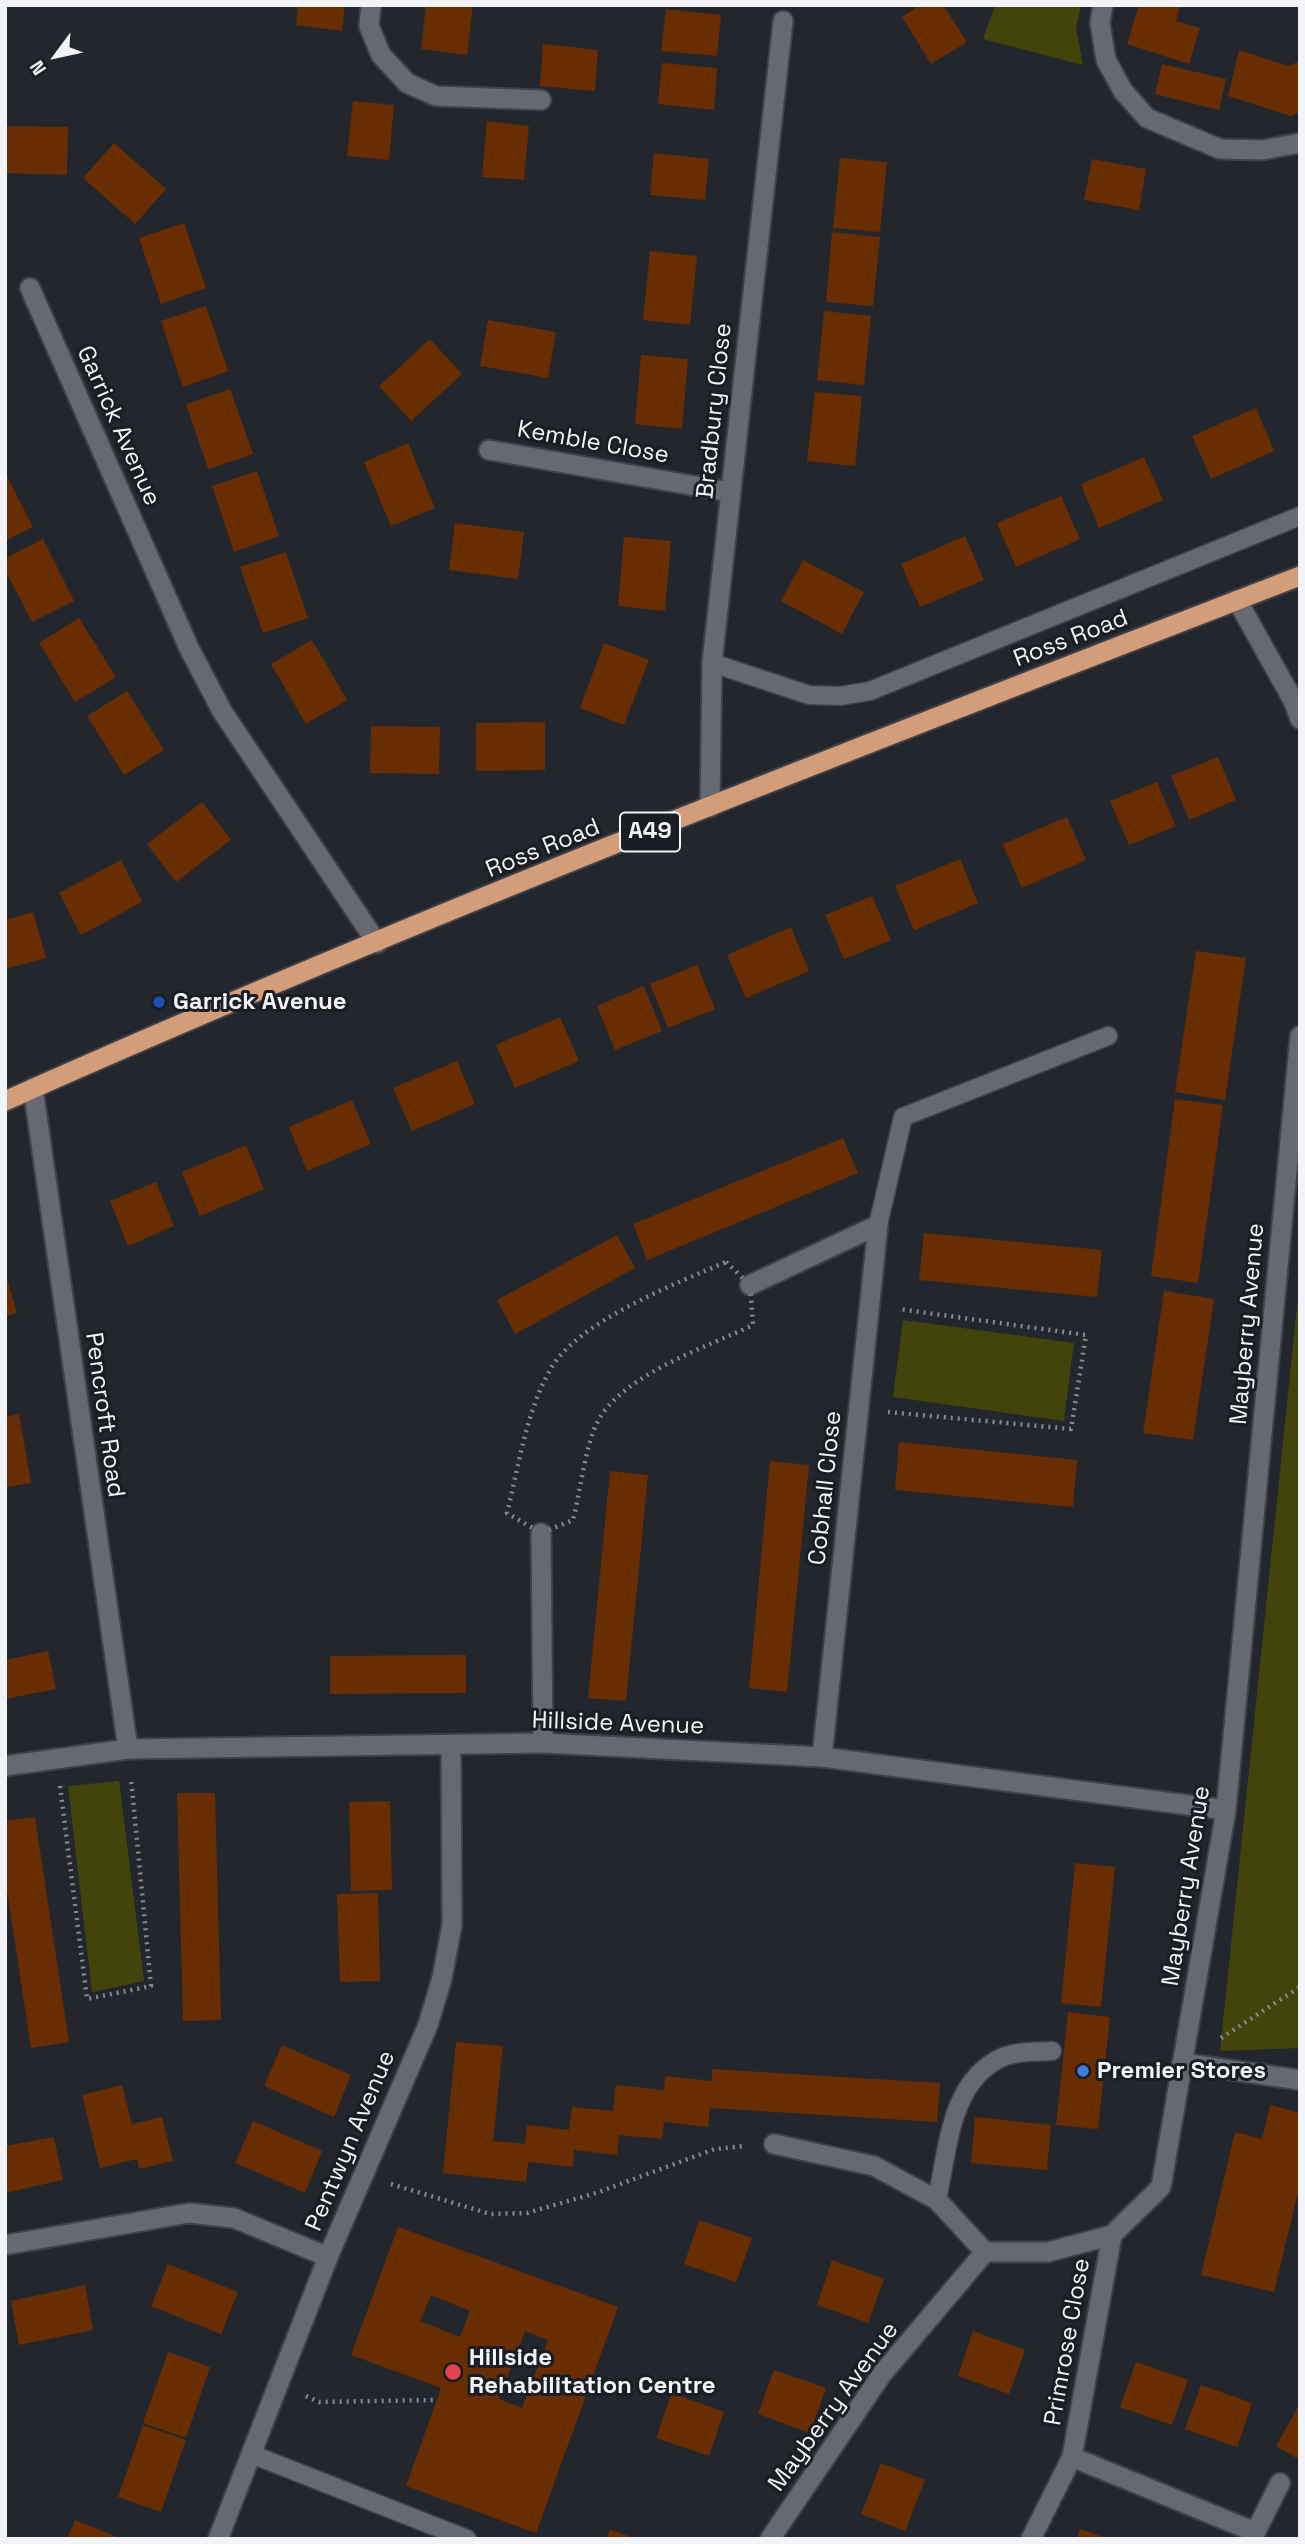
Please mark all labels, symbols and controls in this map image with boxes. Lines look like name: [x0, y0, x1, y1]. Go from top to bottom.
north arrow: [21, 21, 91, 91]
text: N: [24, 56, 52, 80]
street label: Bradbury Close: [691, 322, 739, 500]
street label: Garrick Avenue: [70, 342, 166, 510]
street label: Kemble Close: [515, 415, 671, 471]
street label: Ross Road: [1010, 604, 1132, 674]
road number: A49: [620, 812, 680, 852]
street label: Ross Road: [482, 813, 604, 885]
place label: Garrick Avenue: [173, 988, 347, 1016]
marker: Garrick Avenue: [151, 994, 167, 1010]
street label: Mayberry Avenue: [1225, 1222, 1271, 1426]
street label: Pencroft Road: [78, 1331, 130, 1499]
street label: Cobhall Close: [804, 1409, 848, 1567]
street label: Hillside Avenue: [531, 1707, 705, 1741]
street label: Mayberry Avenue: [1157, 1784, 1217, 1988]
street label: Pentwyn Avenue: [300, 2046, 402, 2236]
place label: Premier Stores: [1097, 2057, 1266, 2085]
marker: Premier Stores: [1075, 2063, 1091, 2079]
street label: Primrose Close: [1039, 2256, 1097, 2428]
street label: Mayberry Avenue: [763, 2317, 905, 2497]
place label: Hillside Rehabilitation Centre: [469, 2344, 716, 2400]
marker: Hillside Rehabilitation Centre: [443, 2362, 463, 2382]

